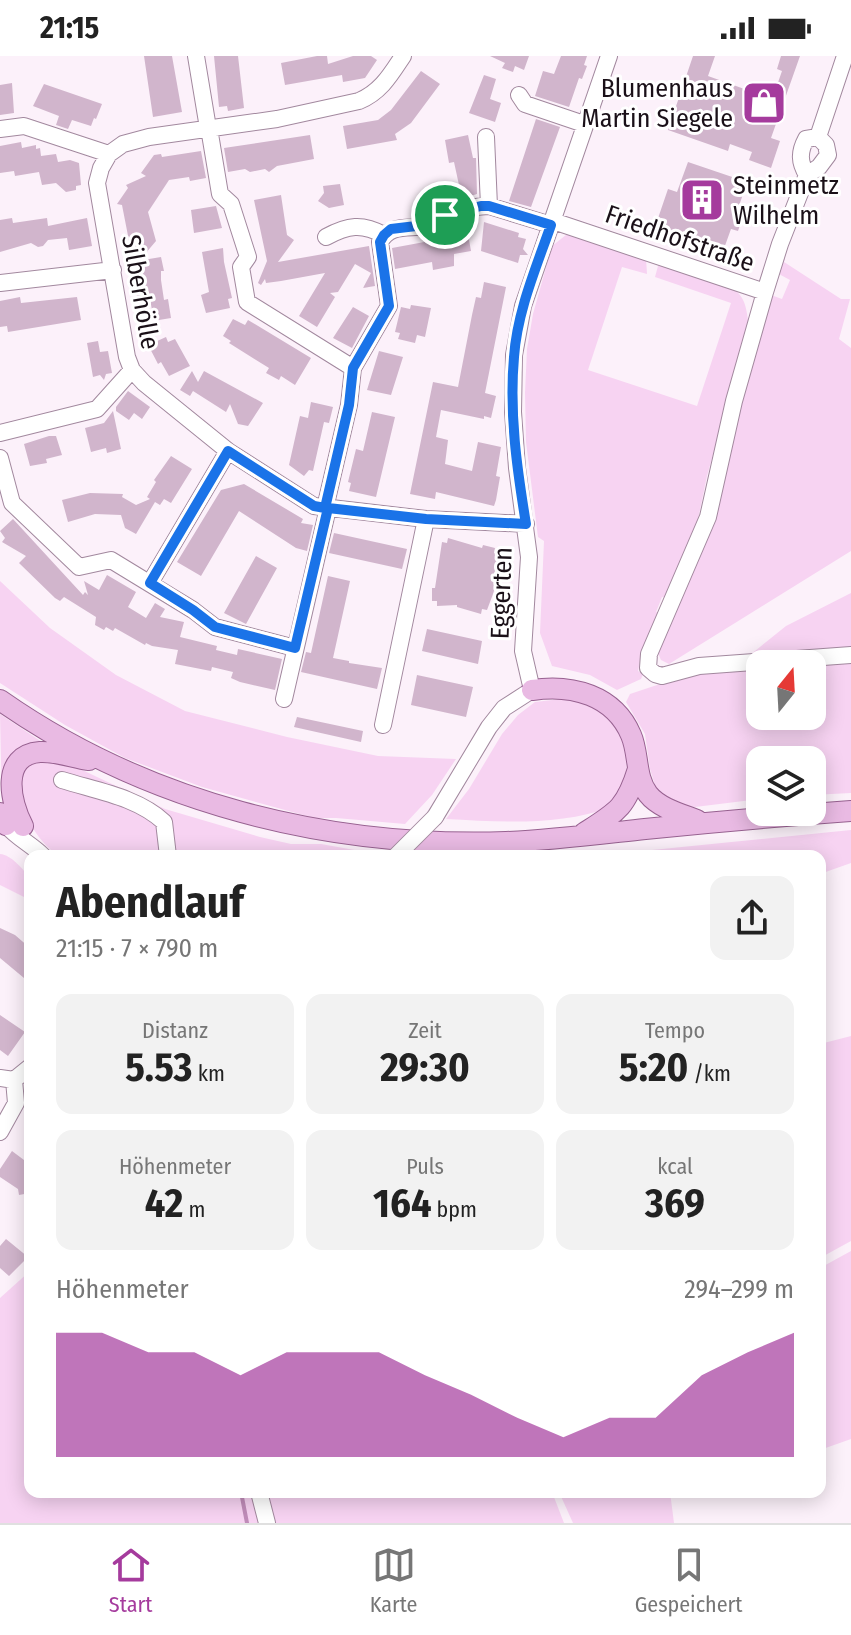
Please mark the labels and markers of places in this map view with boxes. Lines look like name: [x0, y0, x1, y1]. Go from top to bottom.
place label: Blumenhaus Martin Siegele: [581, 73, 733, 134]
shop icon: Blumenhaus Martin Siegele: [740, 79, 788, 127]
place label: Steinmetz Wilhelm: [733, 170, 839, 231]
building icon: Steinmetz Wilhelm: [678, 176, 726, 224]
pin: [411, 181, 479, 249]

